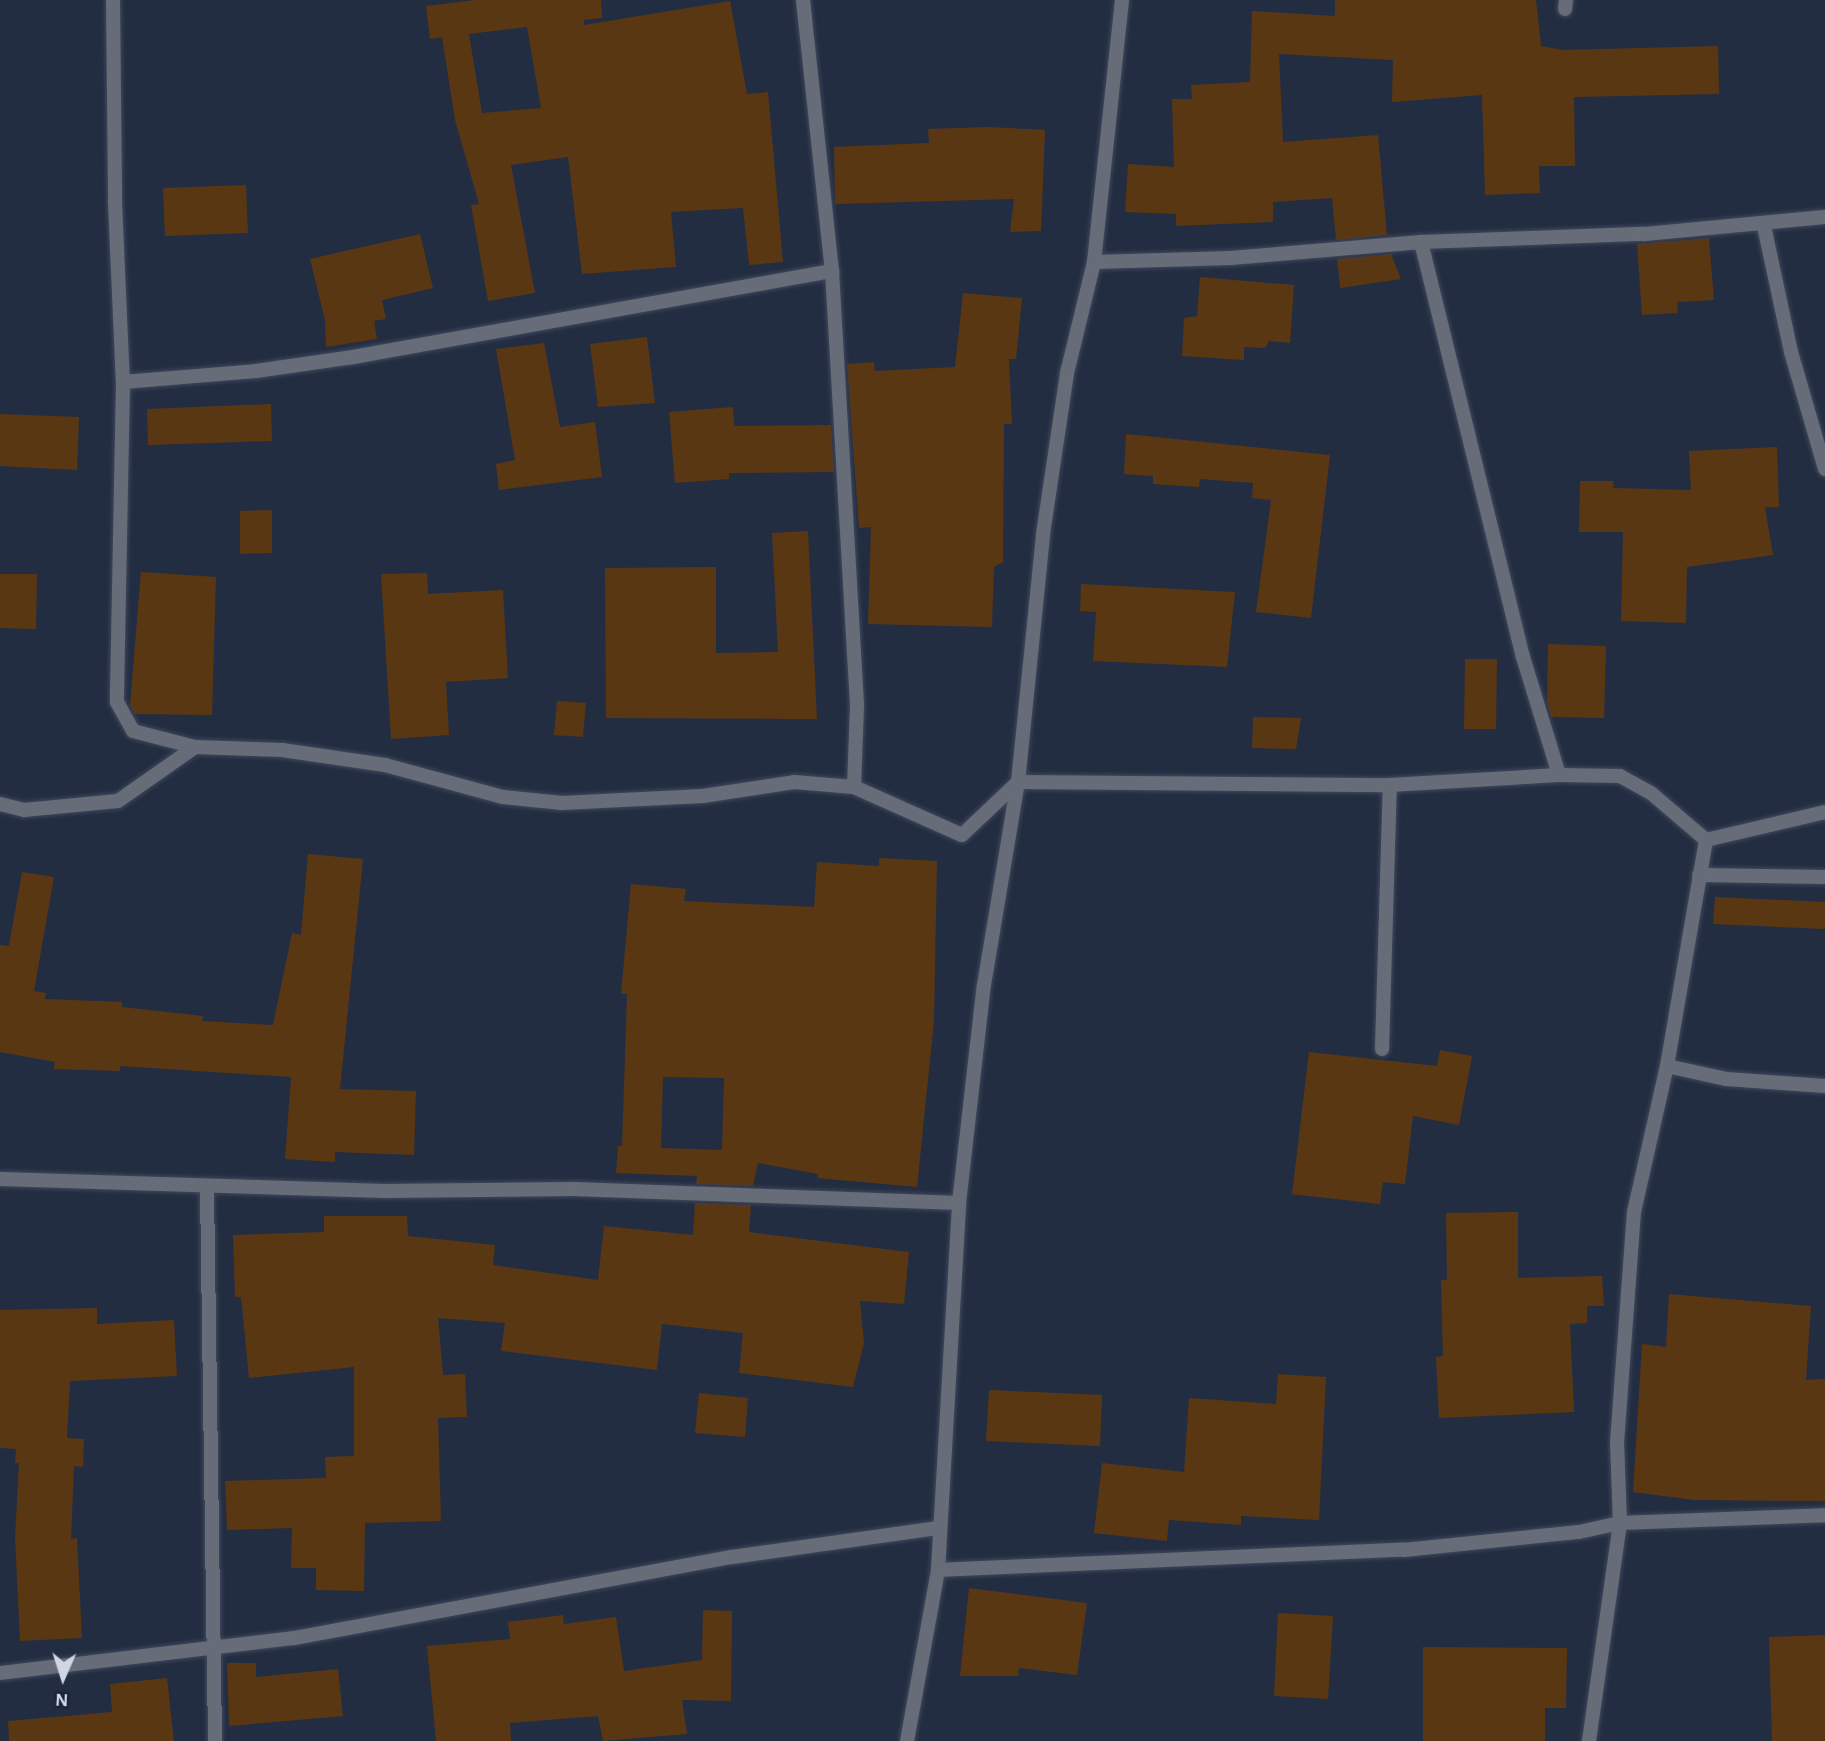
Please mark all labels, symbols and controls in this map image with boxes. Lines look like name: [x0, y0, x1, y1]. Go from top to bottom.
north arrow: [28, 1643, 98, 1713]
text: N: [55, 1690, 69, 1709]

